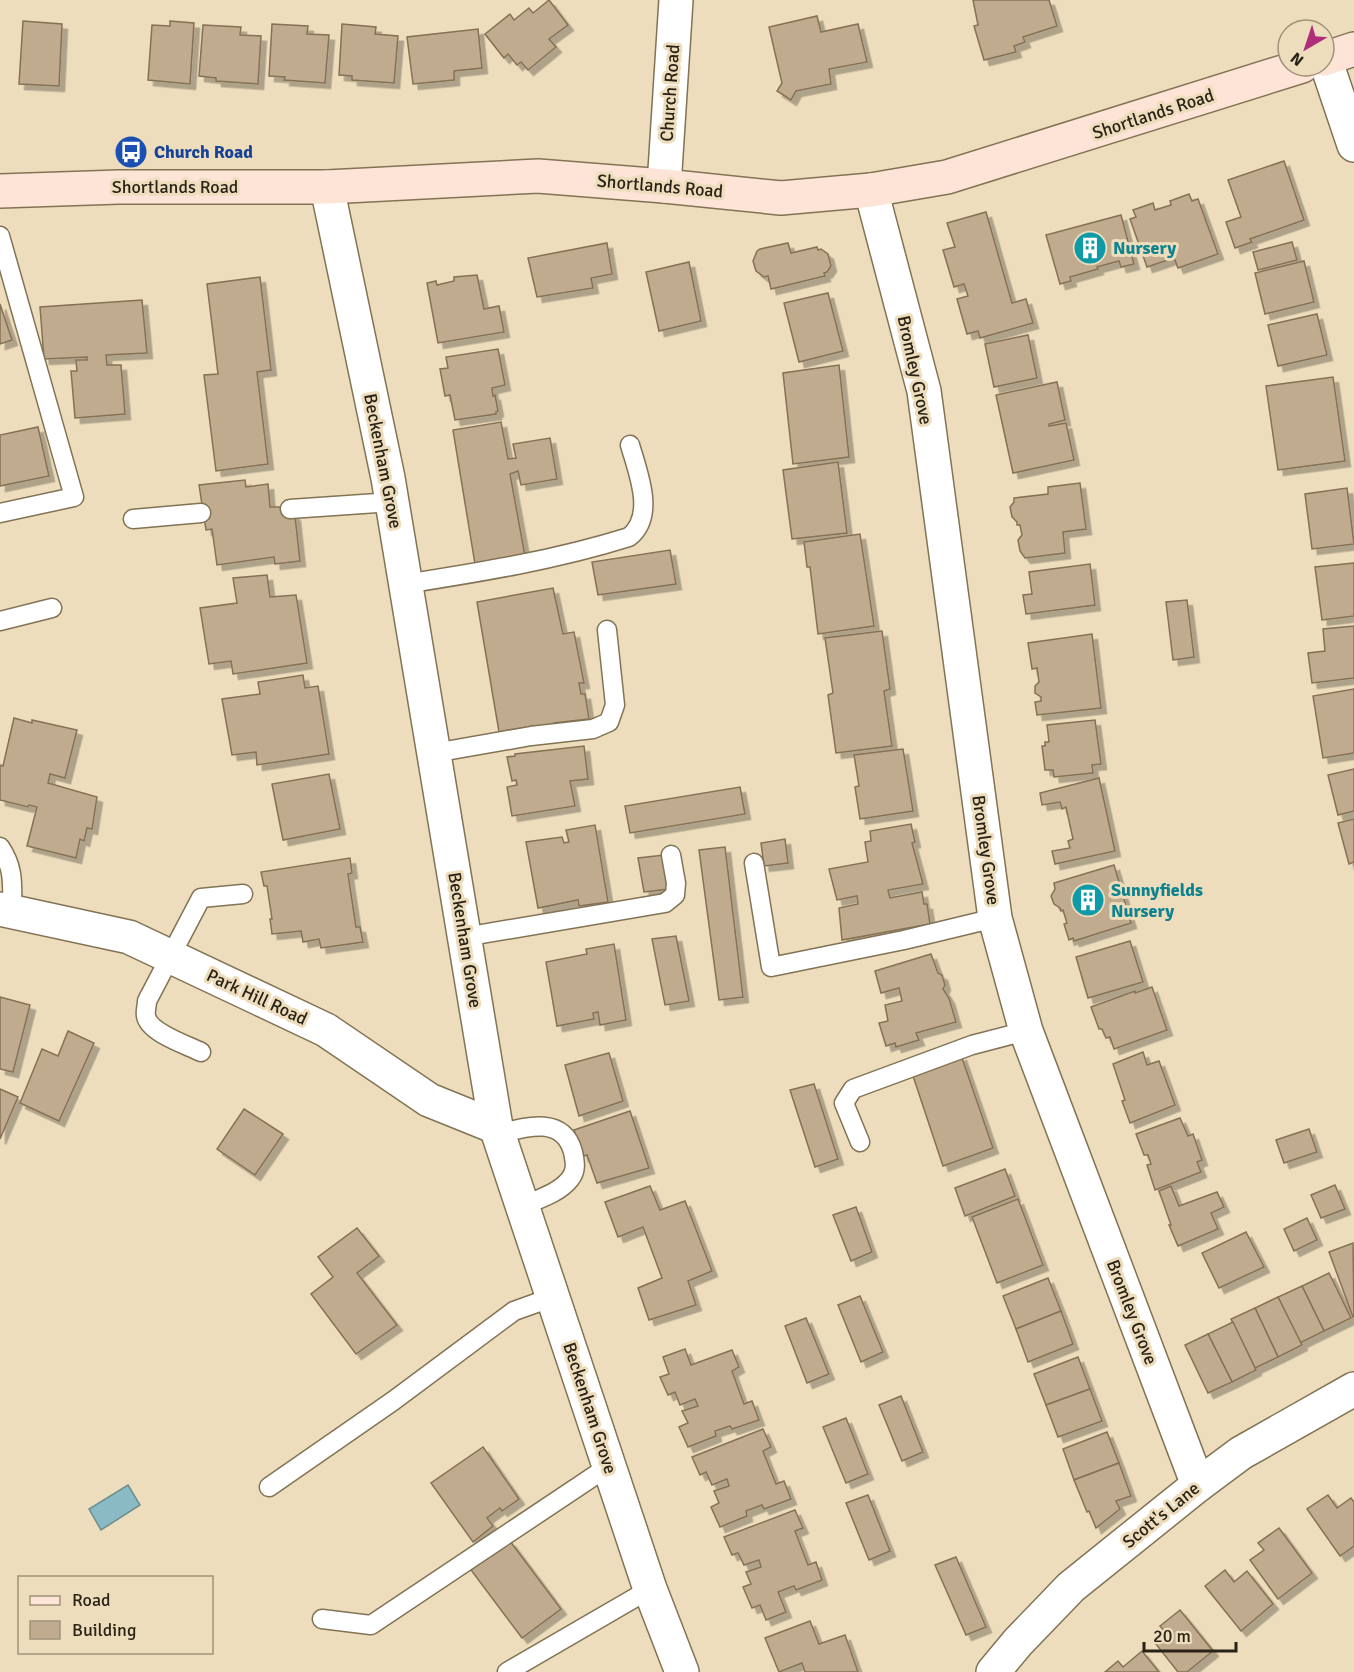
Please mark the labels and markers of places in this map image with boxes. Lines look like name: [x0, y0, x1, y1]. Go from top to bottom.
bus stop icon: Church Road: [113, 134, 149, 170]
place label: Church Road: [154, 141, 253, 163]
building icon: Nursery: [1072, 230, 1108, 266]
place label: Nursery: [1113, 237, 1176, 259]
place label: Sunnyfields Nursery: [1111, 879, 1203, 922]
building icon: Sunnyfields Nursery: [1070, 882, 1106, 918]

